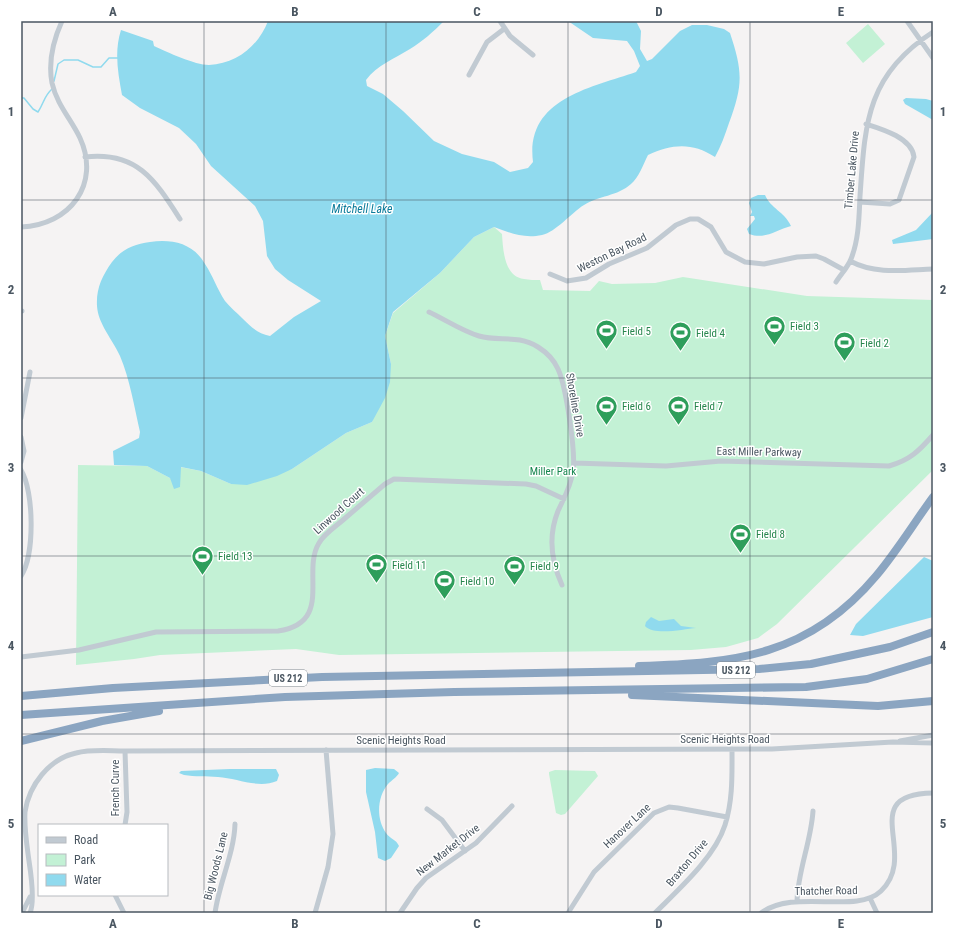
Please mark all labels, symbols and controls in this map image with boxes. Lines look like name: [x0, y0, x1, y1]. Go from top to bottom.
text: A: [109, 4, 117, 19]
text: B: [291, 4, 299, 19]
text: C: [473, 4, 481, 19]
text: D: [655, 4, 663, 19]
text: E: [838, 4, 845, 19]
text: 1: [8, 104, 14, 119]
text: 1: [940, 104, 946, 119]
street label: Timber Lake Drive: [842, 131, 862, 209]
water label: Mitchell Lake: [331, 202, 393, 216]
street label: Weston Bay Road: [575, 231, 649, 275]
text: 2: [8, 282, 15, 297]
text: 2: [940, 282, 947, 297]
sports icon: Field 3: [762, 313, 788, 346]
sports icon: Field 5: [594, 318, 620, 351]
sports icon: Field 4: [668, 320, 694, 353]
place label: Field 3: [790, 320, 819, 333]
place label: Field 5: [622, 325, 651, 338]
place label: Field 4: [696, 327, 725, 340]
sports icon: Field 2: [832, 330, 858, 363]
place label: Field 2: [860, 337, 889, 350]
street label: Shoreline Drive: [563, 372, 587, 438]
sports icon: Field 6: [593, 393, 619, 426]
sports icon: Field 7: [666, 393, 692, 426]
place label: Field 6: [622, 400, 651, 413]
place label: Field 7: [694, 400, 723, 413]
street label: East Miller Parkway: [716, 445, 802, 459]
text: 3: [8, 460, 14, 475]
text: 3: [940, 460, 946, 475]
park label: Miller Park: [530, 465, 576, 478]
street label: Linwood Court: [311, 485, 367, 537]
sports icon: Field 8: [728, 521, 754, 554]
place label: Field 8: [756, 528, 785, 541]
sports icon: Field 13: [189, 543, 215, 576]
place label: Field 13: [218, 550, 252, 563]
sports icon: Field 11: [363, 552, 389, 585]
sports icon: Field 9: [501, 553, 527, 586]
place label: Field 11: [392, 559, 426, 572]
place label: Field 9: [530, 560, 559, 573]
sports icon: Field 10: [432, 568, 458, 601]
place label: Field 10: [460, 575, 494, 588]
text: 4: [8, 638, 15, 653]
text: 4: [940, 638, 947, 653]
road number: US 212: [717, 662, 755, 678]
road number: US 212: [269, 670, 307, 686]
street label: Scenic Heights Road: [680, 733, 770, 746]
street label: Scenic Heights Road: [356, 734, 446, 747]
street label: French Curve: [109, 760, 122, 816]
street label: Hanover Lane: [601, 801, 653, 851]
text: 5: [8, 816, 15, 831]
text: 5: [940, 816, 947, 831]
street label: New Market Drive: [414, 821, 482, 879]
legend: [38, 824, 168, 896]
street label: Big Woods Lane: [201, 831, 231, 901]
text: Road: [74, 833, 98, 847]
street label: Braxton Drive: [663, 837, 711, 889]
text: Park: [74, 853, 96, 867]
text: Water: [74, 873, 102, 887]
street label: Thatcher Road: [794, 884, 858, 898]
text: A: [109, 916, 117, 931]
text: B: [291, 916, 299, 931]
text: C: [473, 916, 481, 931]
text: D: [655, 916, 663, 931]
text: E: [838, 916, 845, 931]

